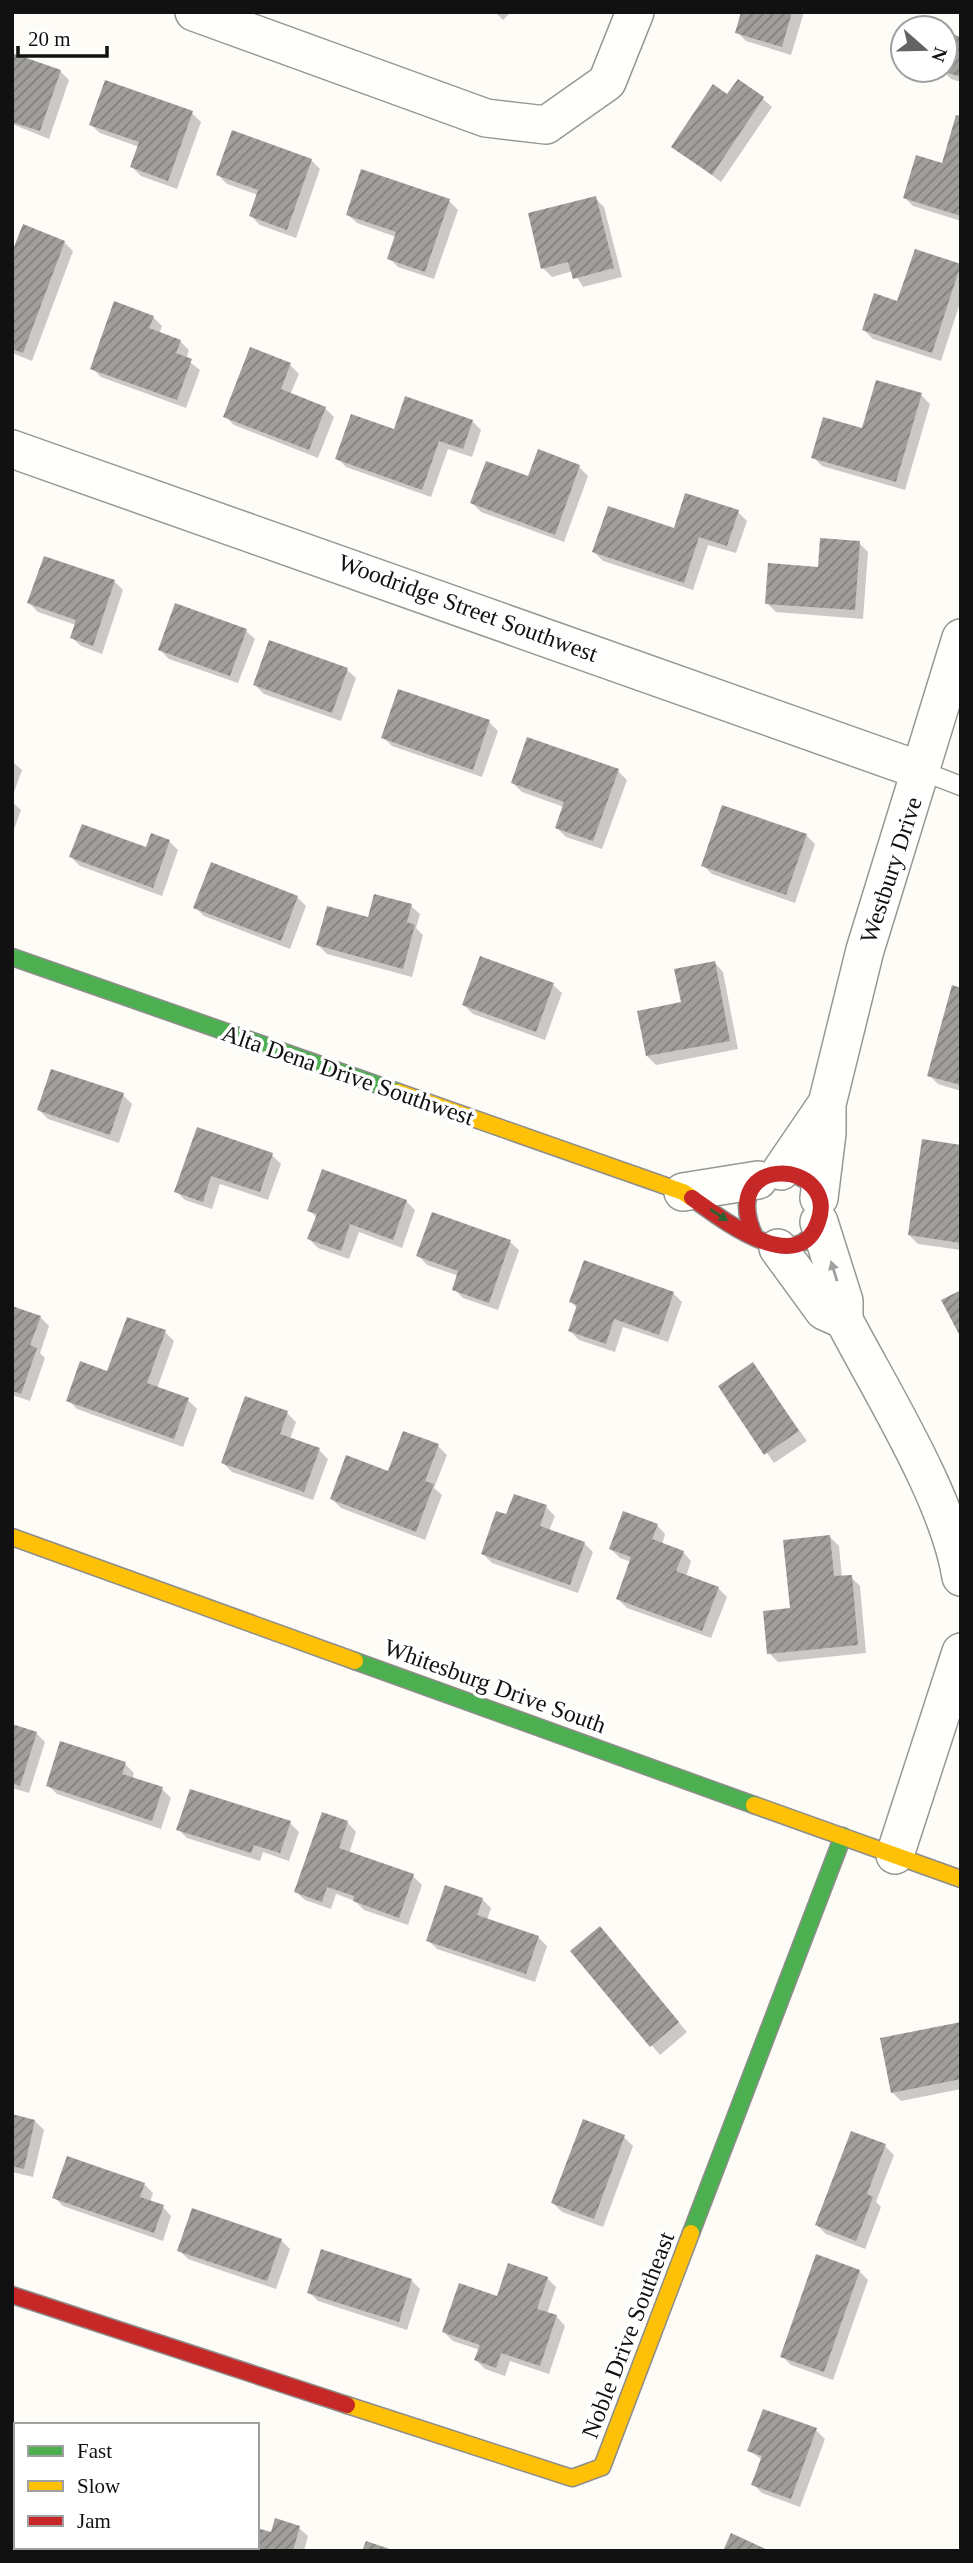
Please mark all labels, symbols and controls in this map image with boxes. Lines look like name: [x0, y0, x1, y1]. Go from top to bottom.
scale bar: [18, 14, 107, 58]
north arrow: [889, 14, 959, 84]
text: 20 m: [28, 27, 71, 51]
text: N: [927, 45, 952, 65]
street label: Woodridge Street Southwest: [335, 549, 602, 667]
street label: Westbury Drive: [855, 794, 927, 946]
street label: Alta Dena Drive Southwest: [219, 1020, 478, 1130]
one-way arrow: [709, 1208, 729, 1221]
one-way arrow: [829, 1260, 839, 1281]
street label: Whitesburg Drive South: [381, 1634, 609, 1738]
street label: Noble Drive Southeast: [577, 2228, 679, 2442]
legend: [14, 2423, 259, 2549]
text: Fast: [77, 2439, 112, 2463]
text: Slow: [77, 2474, 121, 2498]
text: Jam: [77, 2509, 111, 2533]

